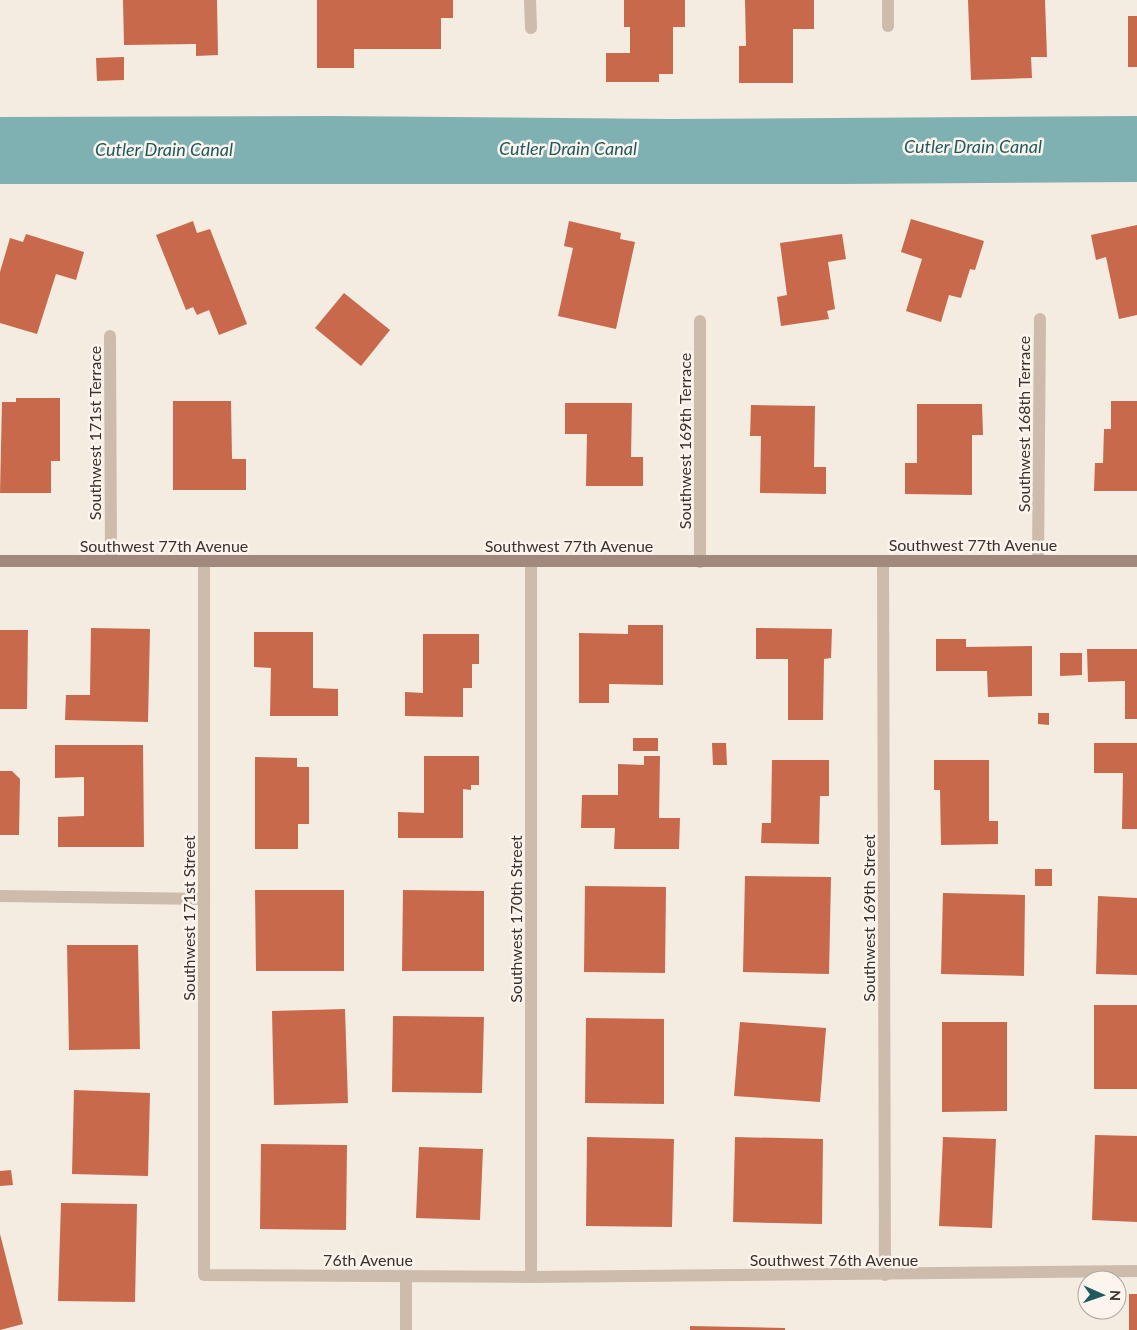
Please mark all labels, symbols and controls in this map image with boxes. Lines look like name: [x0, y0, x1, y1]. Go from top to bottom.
water label: Cutler Drain Canal: [904, 135, 1042, 157]
water label: Cutler Drain Canal: [499, 137, 637, 159]
water label: Cutler Drain Canal: [95, 138, 233, 160]
street label: Southwest 168th Terrace: [1014, 336, 1033, 512]
street label: Southwest 171st Terrace: [85, 346, 104, 520]
street label: Southwest 169th Terrace: [675, 353, 694, 529]
street label: Southwest 77th Avenue: [889, 535, 1057, 554]
street label: Southwest 77th Avenue: [80, 536, 248, 555]
street label: Southwest 77th Avenue: [485, 536, 653, 555]
street label: Southwest 169th Street: [859, 834, 878, 1002]
street label: Southwest 171st Street: [179, 835, 198, 1001]
street label: Southwest 170th Street: [506, 835, 525, 1003]
street label: 76th Avenue: [323, 1250, 413, 1269]
street label: Southwest 76th Avenue: [750, 1250, 918, 1269]
north arrow: [1077, 1270, 1127, 1320]
text: N: [1107, 1290, 1124, 1301]

